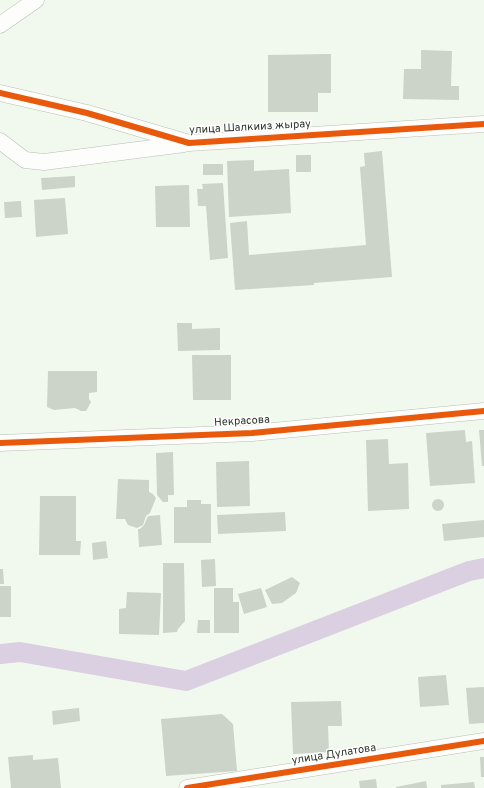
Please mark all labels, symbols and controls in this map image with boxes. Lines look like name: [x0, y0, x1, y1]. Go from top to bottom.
street label: улица Шалкииз жырау: [189, 118, 311, 138]
street label: Некрасова: [214, 414, 270, 430]
street label: улица Дулатова: [291, 742, 377, 768]

